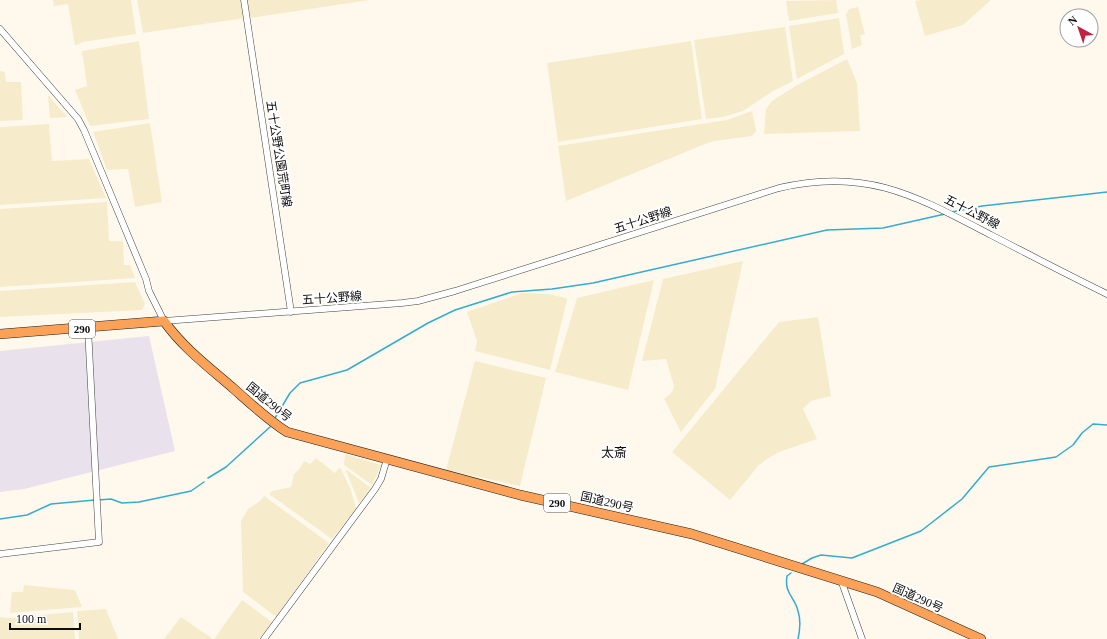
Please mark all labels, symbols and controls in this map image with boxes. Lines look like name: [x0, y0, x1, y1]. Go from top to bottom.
north arrow: [1059, 8, 1099, 48]
text: N: [1066, 13, 1080, 27]
street label: 五十公野公園荒町線: [264, 100, 294, 208]
street label: 五十公野線: [942, 192, 1002, 232]
street label: 五十公野線: [612, 204, 674, 236]
street label: 五十公野線: [302, 289, 362, 307]
road number: 290: [69, 320, 95, 338]
street label: 国道290号: [244, 380, 294, 424]
district label: 太斎: [601, 445, 627, 460]
street label: 国道290号: [579, 489, 635, 515]
road number: 290: [544, 494, 570, 512]
street label: 国道290号: [890, 581, 946, 615]
scale bar: [10, 605, 80, 631]
text: 100 m: [16, 612, 47, 626]

